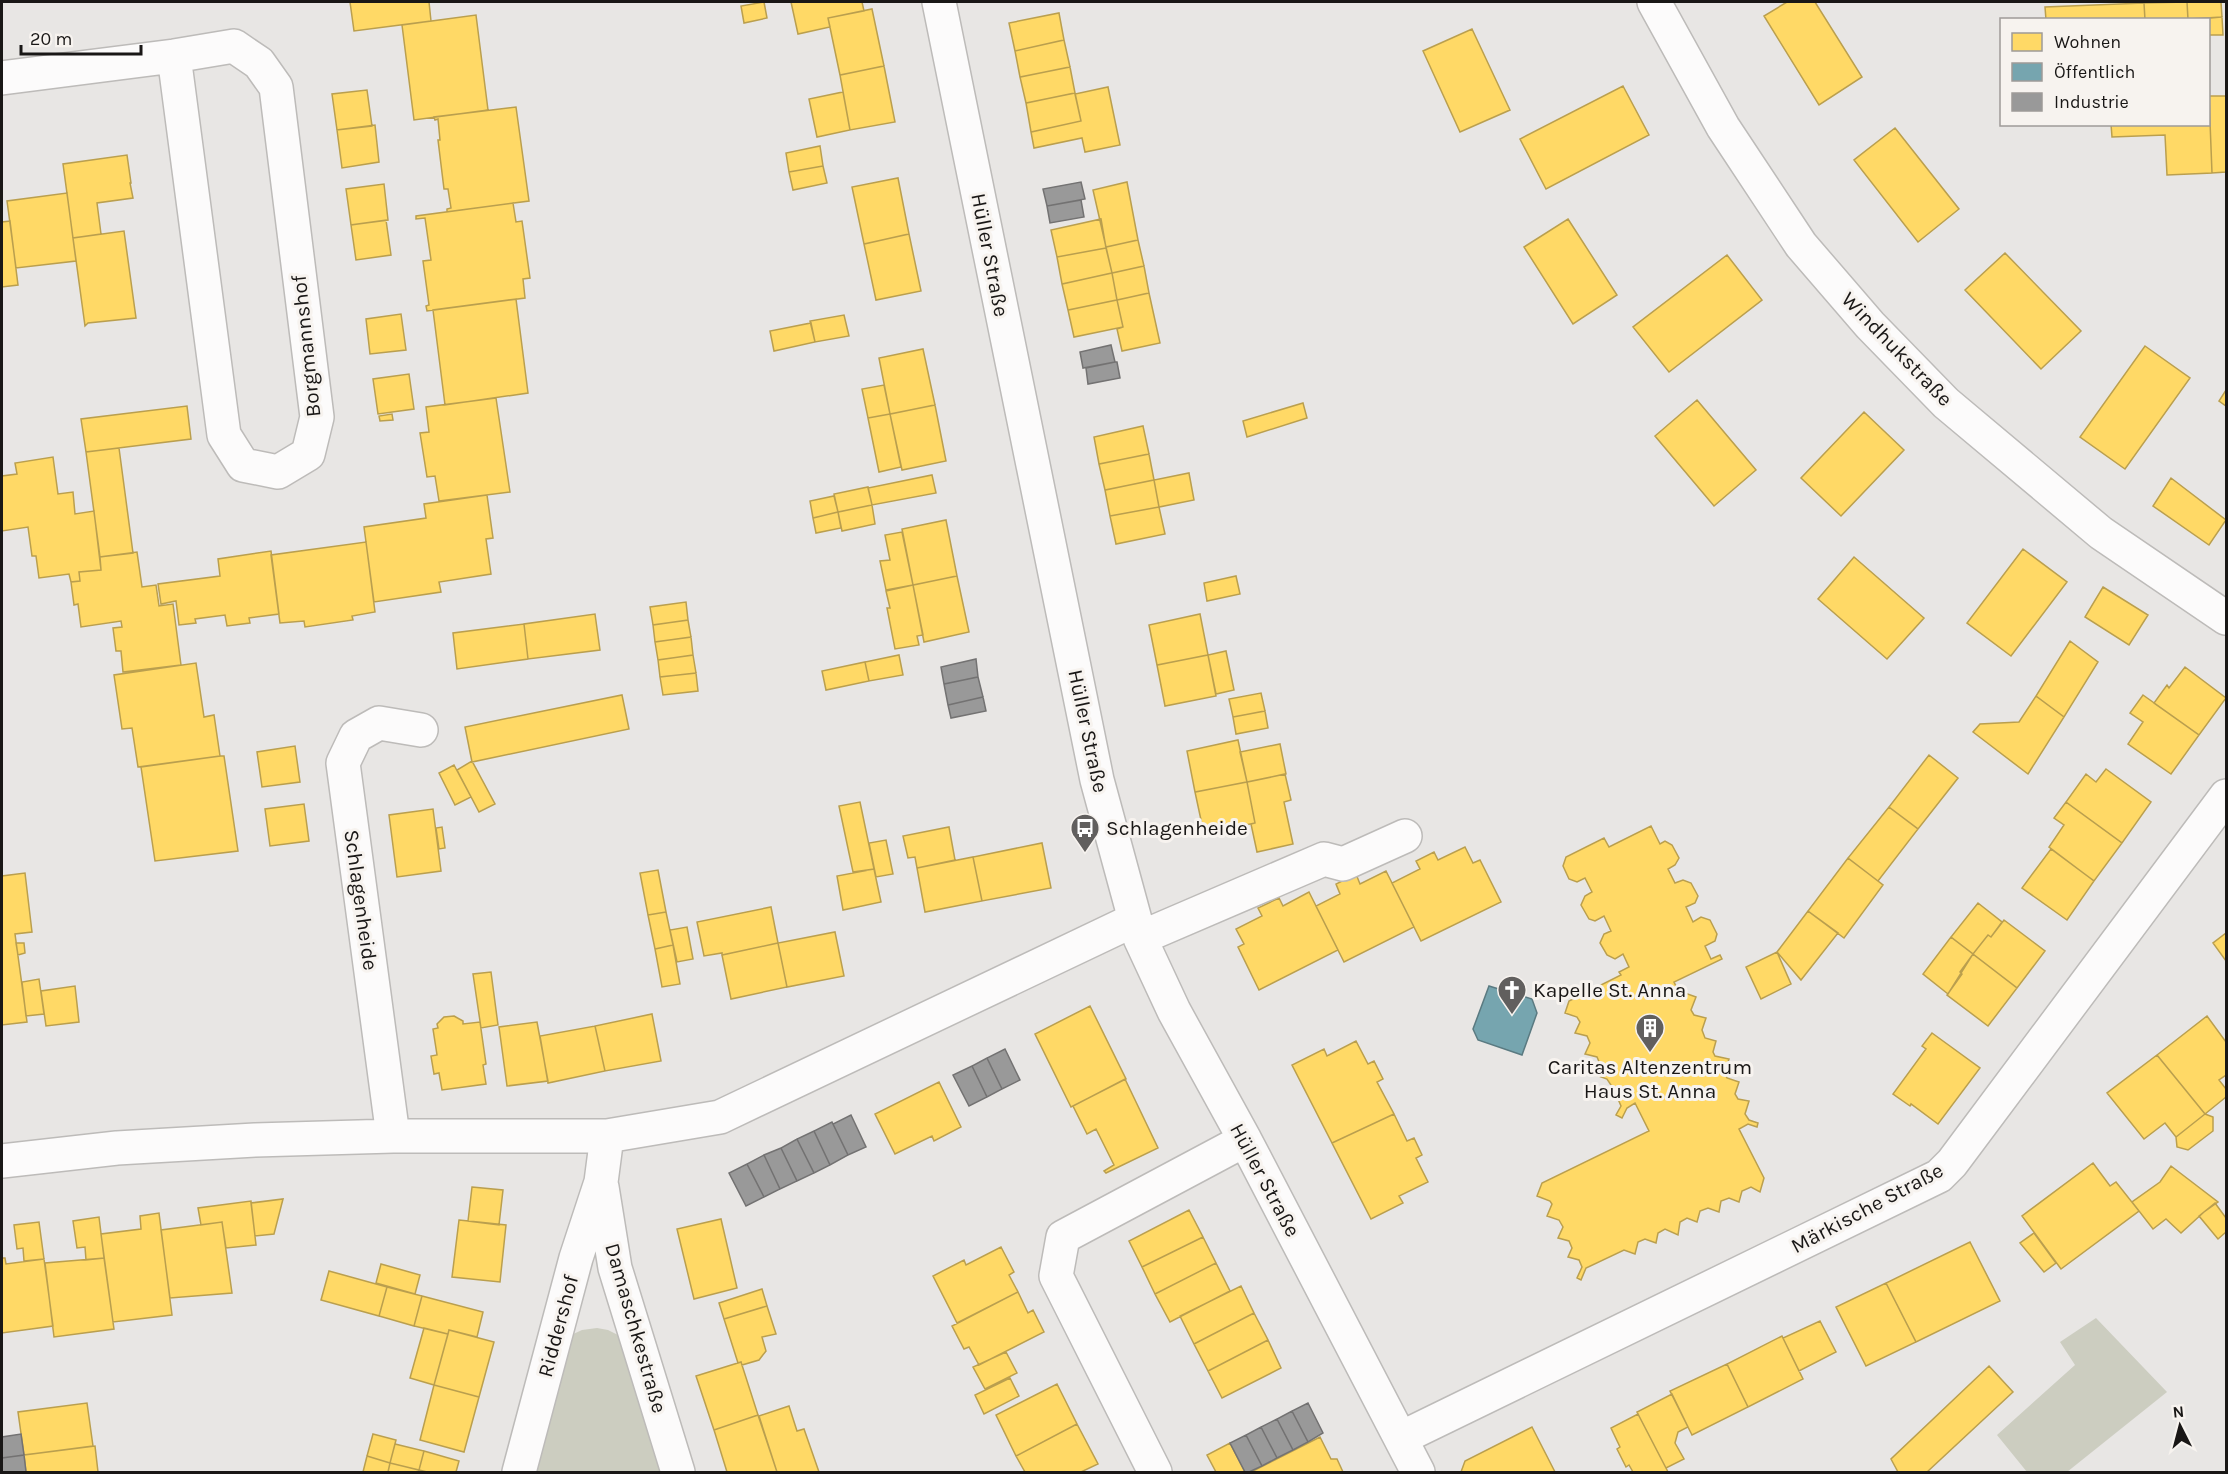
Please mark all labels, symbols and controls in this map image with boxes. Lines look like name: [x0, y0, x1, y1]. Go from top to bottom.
scale bar: [21, 18, 141, 56]
legend: [2000, 18, 2210, 126]
text: 20 m: [30, 28, 72, 50]
text: Wohnen: [2054, 31, 2121, 53]
text: Öffentlich: [2054, 61, 2135, 83]
text: Industrie: [2054, 91, 2129, 113]
street label: Hüller Straße: [966, 191, 1014, 319]
street label: Borgmannshof: [287, 273, 325, 418]
street label: Windhukstraße: [1837, 287, 1957, 411]
street label: Hüller Straße: [1063, 667, 1113, 795]
bus stop icon: Schlagenheide: [1069, 812, 1101, 854]
place label: Schlagenheide: [1106, 816, 1248, 840]
street label: Schlagenheide: [339, 828, 383, 972]
church icon: Kapelle St. Anna: [1496, 974, 1528, 1016]
place label: Kapelle St. Anna: [1533, 978, 1686, 1002]
building icon: Caritas Altenzentrum Haus St. Anna: [1634, 1012, 1666, 1054]
place label: Caritas Altenzentrum Haus St. Anna: [1548, 1055, 1752, 1103]
street label: Hüller Straße: [1225, 1119, 1305, 1241]
street label: Märkische Straße: [1787, 1158, 1947, 1258]
street label: Damaschkestraße: [600, 1240, 672, 1416]
street label: Riddershof: [533, 1272, 583, 1380]
north arrow: [2150, 1396, 2210, 1456]
text: N: [2172, 1402, 2185, 1422]

